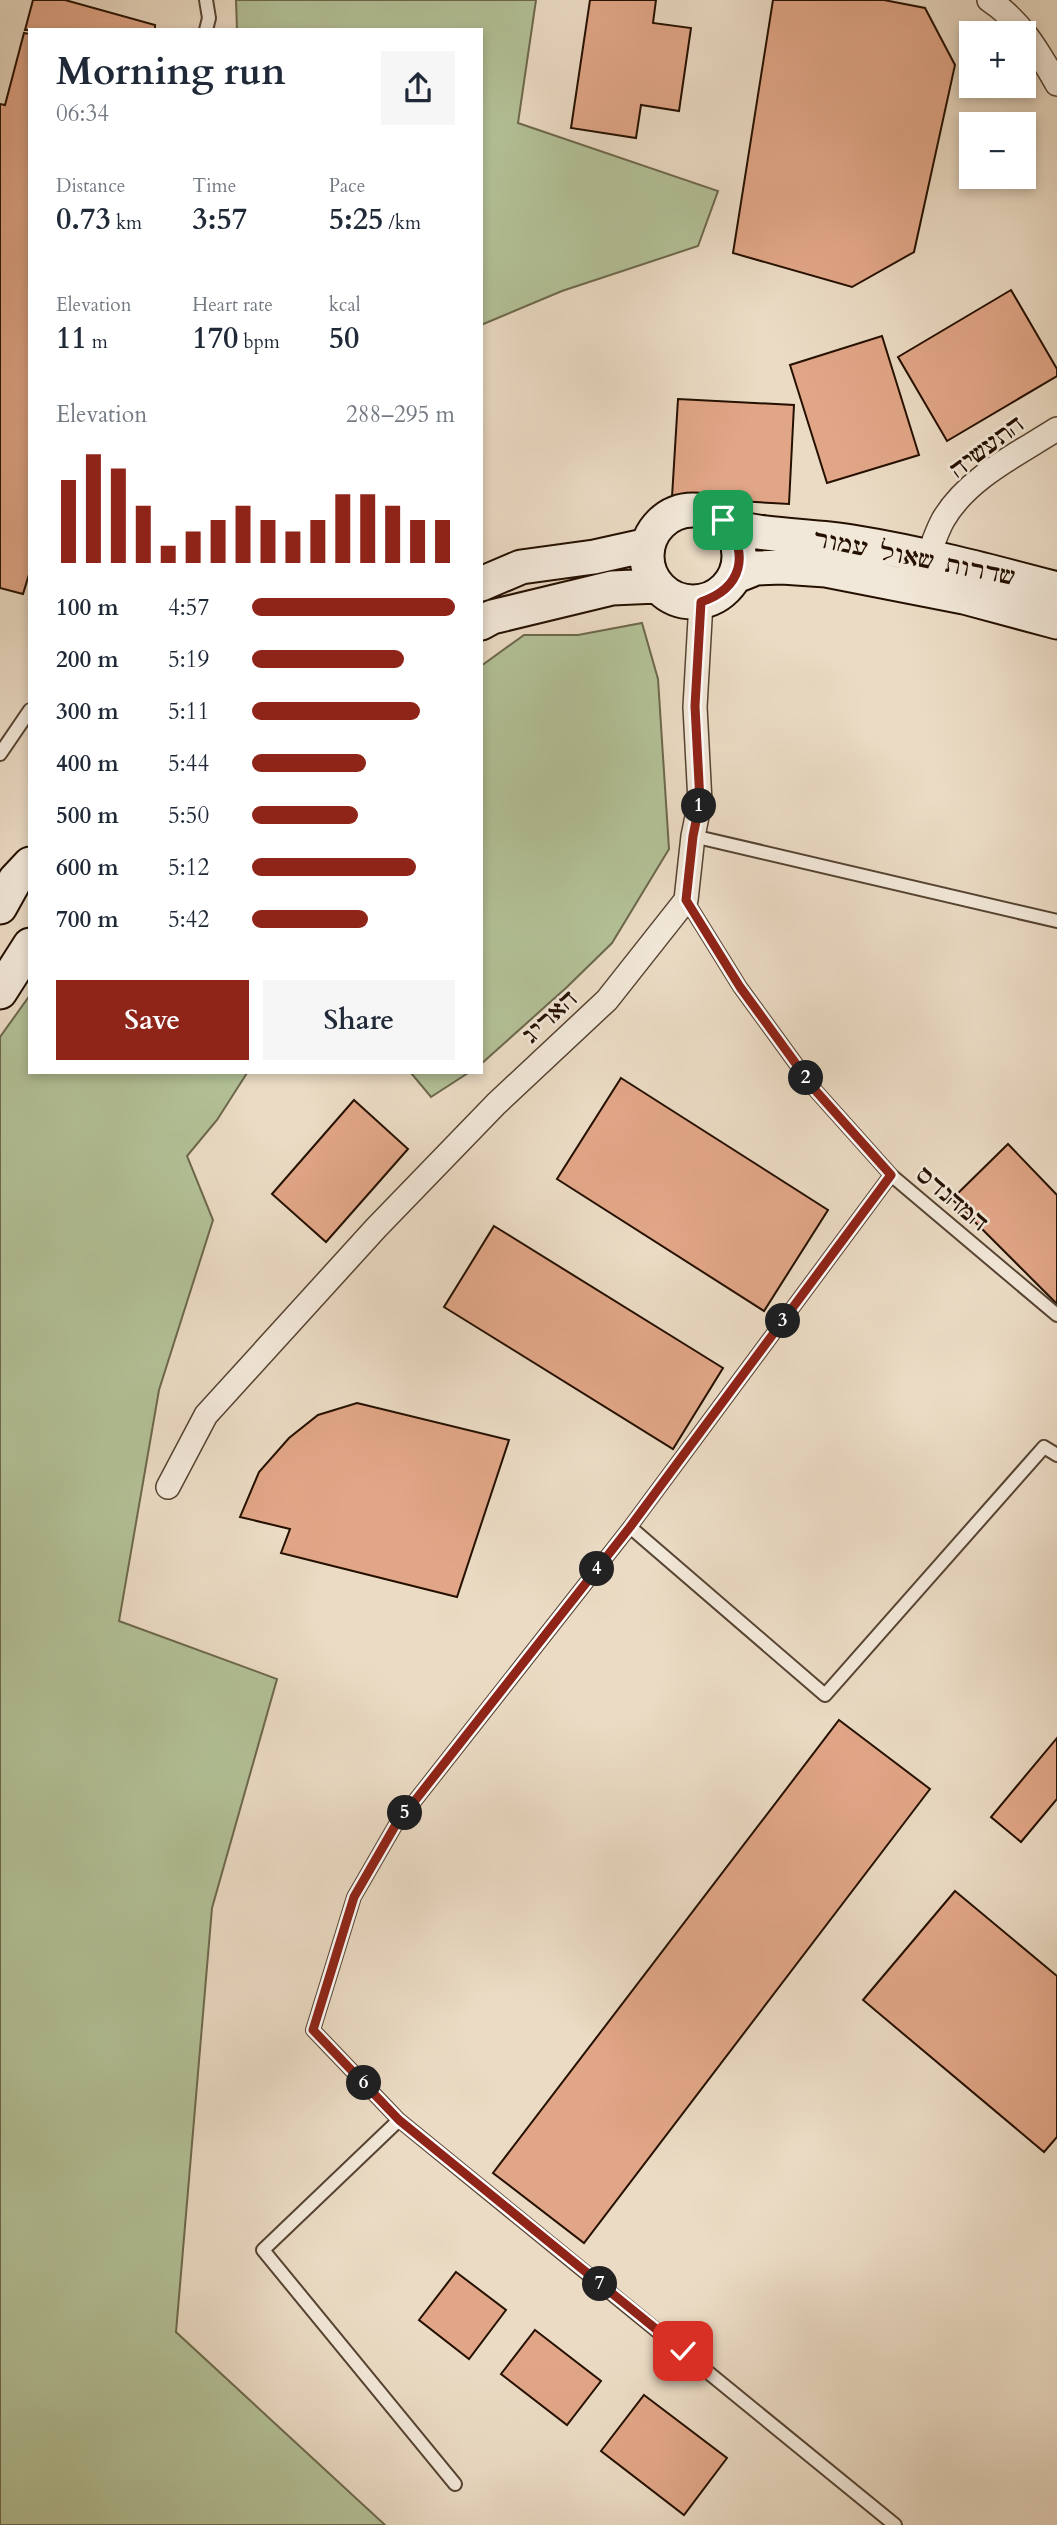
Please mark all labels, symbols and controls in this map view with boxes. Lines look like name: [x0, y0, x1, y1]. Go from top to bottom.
map controls: [959, 21, 1036, 189]
button: +: [959, 21, 1036, 98]
text: Morning run: [56, 46, 286, 98]
button: share: [381, 51, 455, 125]
text: 06:34: [56, 98, 109, 129]
button: −: [959, 112, 1036, 189]
text: Distance: [56, 173, 125, 199]
text: Time: [192, 173, 236, 199]
text: Pace: [329, 173, 365, 199]
text: 0.73: [56, 199, 111, 240]
text: 3:57: [192, 199, 247, 240]
text: 5:25: [329, 199, 383, 240]
text: km: [111, 210, 142, 236]
text: /km: [383, 210, 421, 236]
text: Elevation: [56, 292, 131, 318]
text: Heart rate: [192, 292, 273, 318]
text: kcal: [329, 292, 361, 318]
text: 11: [56, 318, 87, 359]
text: 170: [192, 318, 238, 359]
text: 50: [329, 318, 359, 359]
text: m: [87, 329, 108, 355]
text: bpm: [238, 329, 280, 355]
text: Elevation: [56, 399, 147, 430]
text: 288–295 m: [346, 399, 455, 430]
street label: התעשיה: [943, 408, 1031, 486]
pin: [693, 490, 753, 550]
icon: arrive: [704, 501, 742, 539]
street label: שדרות שאול עמור: [810, 522, 1018, 594]
text: 100 m: [56, 592, 119, 623]
text: 4:57: [168, 592, 209, 623]
text: 200 m: [56, 644, 119, 675]
text: 5:19: [168, 644, 209, 675]
text: 300 m: [56, 696, 119, 727]
text: 5:11: [168, 696, 209, 727]
text: 400 m: [56, 748, 119, 779]
text: 5:44: [168, 748, 209, 779]
pin: 1: [682, 788, 716, 824]
text: 1: [694, 792, 703, 818]
text: 500 m: [56, 800, 119, 831]
text: 5:50: [168, 800, 209, 831]
text: 600 m: [56, 852, 119, 883]
text: 5:12: [168, 852, 209, 883]
text: 700 m: [56, 904, 119, 935]
text: 5:42: [168, 904, 209, 935]
button: Save: [56, 980, 249, 1060]
button: Share: [263, 980, 455, 1060]
street label: האריג: [515, 983, 585, 1051]
pin: 2: [788, 1060, 824, 1096]
text: 2: [801, 1064, 810, 1090]
street label: המהנדס: [909, 1159, 995, 1239]
pin: 3: [766, 1304, 800, 1338]
text: 3: [778, 1307, 787, 1333]
pin: 4: [580, 1552, 614, 1586]
text: 4: [592, 1555, 601, 1581]
pin: 5: [388, 1796, 422, 1830]
text: 5: [400, 1799, 409, 1825]
pin: 6: [346, 2066, 382, 2100]
text: 6: [359, 2069, 368, 2095]
pin: 7: [582, 2266, 618, 2302]
text: 7: [595, 2270, 604, 2296]
pin: [653, 2321, 713, 2381]
icon: check: [664, 2332, 702, 2370]

